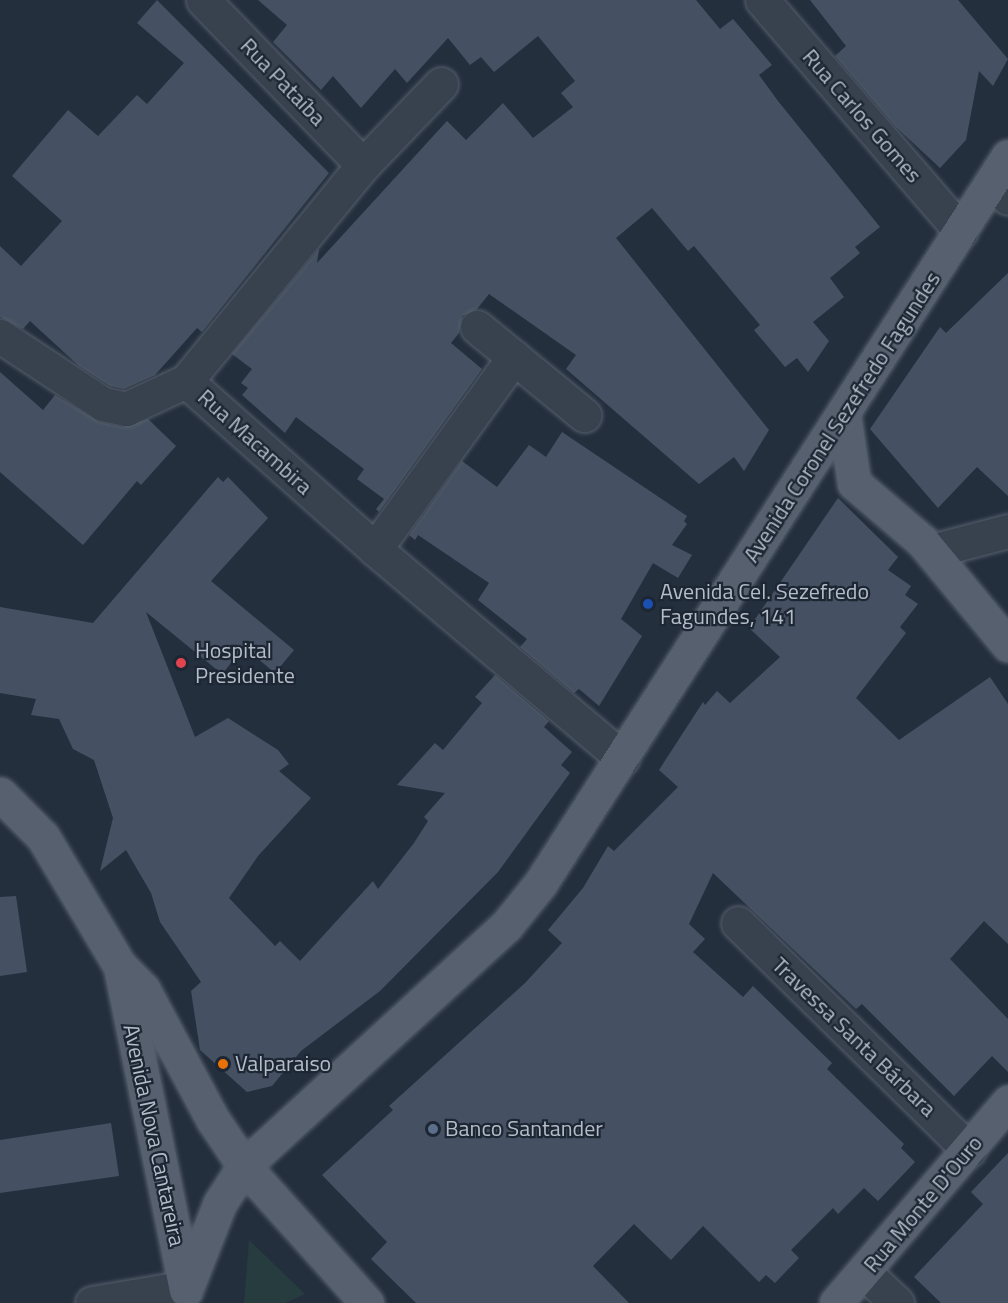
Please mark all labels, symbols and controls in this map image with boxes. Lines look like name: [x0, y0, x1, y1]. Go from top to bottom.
street label: Rua Pataíba: [235, 33, 331, 131]
street label: Rua Carlos Gomes: [797, 44, 927, 188]
street label: Avenida Coronel Sezefredo Fagundes: [738, 267, 946, 567]
street label: Rua Macambira: [192, 384, 318, 500]
place label: Avenida Cel. Sezefredo Fagundes, 141: [660, 578, 869, 630]
marker: Avenida Cel. Sezefredo Fagundes, 141: [641, 597, 655, 611]
place label: Hospital Presidente: [195, 637, 295, 688]
marker: Hospital Presidente: [172, 654, 190, 672]
street label: Travessa Santa Bárbara: [767, 952, 941, 1122]
street label: Avenida Nova Cantareira: [118, 1022, 190, 1248]
place label: Valparaiso: [235, 1051, 331, 1077]
marker: Valparaiso: [216, 1057, 230, 1071]
place label: Banco Santander: [445, 1116, 603, 1142]
marker: Banco Santander: [426, 1122, 440, 1136]
street label: Rua Monte D'Ouro: [858, 1130, 988, 1278]

